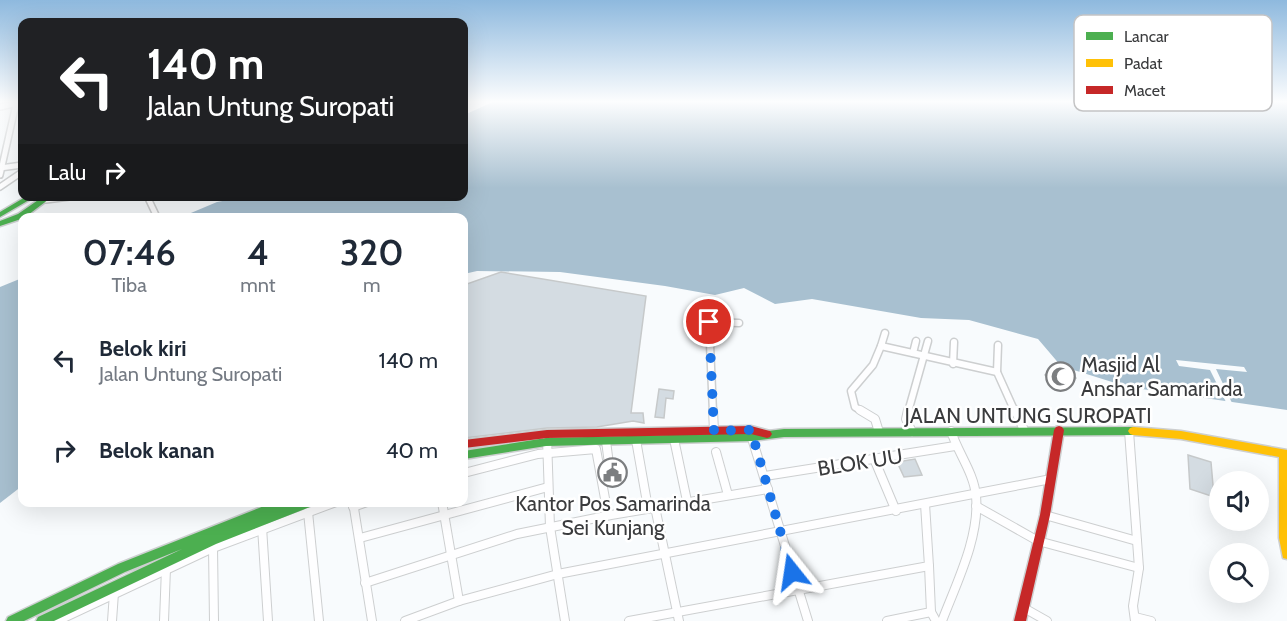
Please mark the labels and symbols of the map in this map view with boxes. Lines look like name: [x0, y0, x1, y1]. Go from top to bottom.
legend: [1074, 15, 1272, 111]
text: Lancar: [1124, 27, 1170, 46]
text: Padat: [1124, 54, 1163, 73]
text: Macet: [1124, 81, 1166, 100]
pin: [683, 296, 734, 347]
place label: Masjid Al Anshar Samarinda: [1081, 352, 1243, 401]
mosque icon: Masjid Al Anshar Samarinda: [1044, 360, 1076, 392]
street label: JALAN UNTUNG SUROPATI: [903, 403, 1152, 428]
street label: BLOK UU: [816, 443, 904, 481]
public building icon: Kantor Pos Samarinda Sei Kunjang: [597, 456, 629, 488]
place label: Kantor Pos Samarinda Sei Kunjang: [515, 491, 711, 541]
position arrow: [760, 540, 824, 604]

